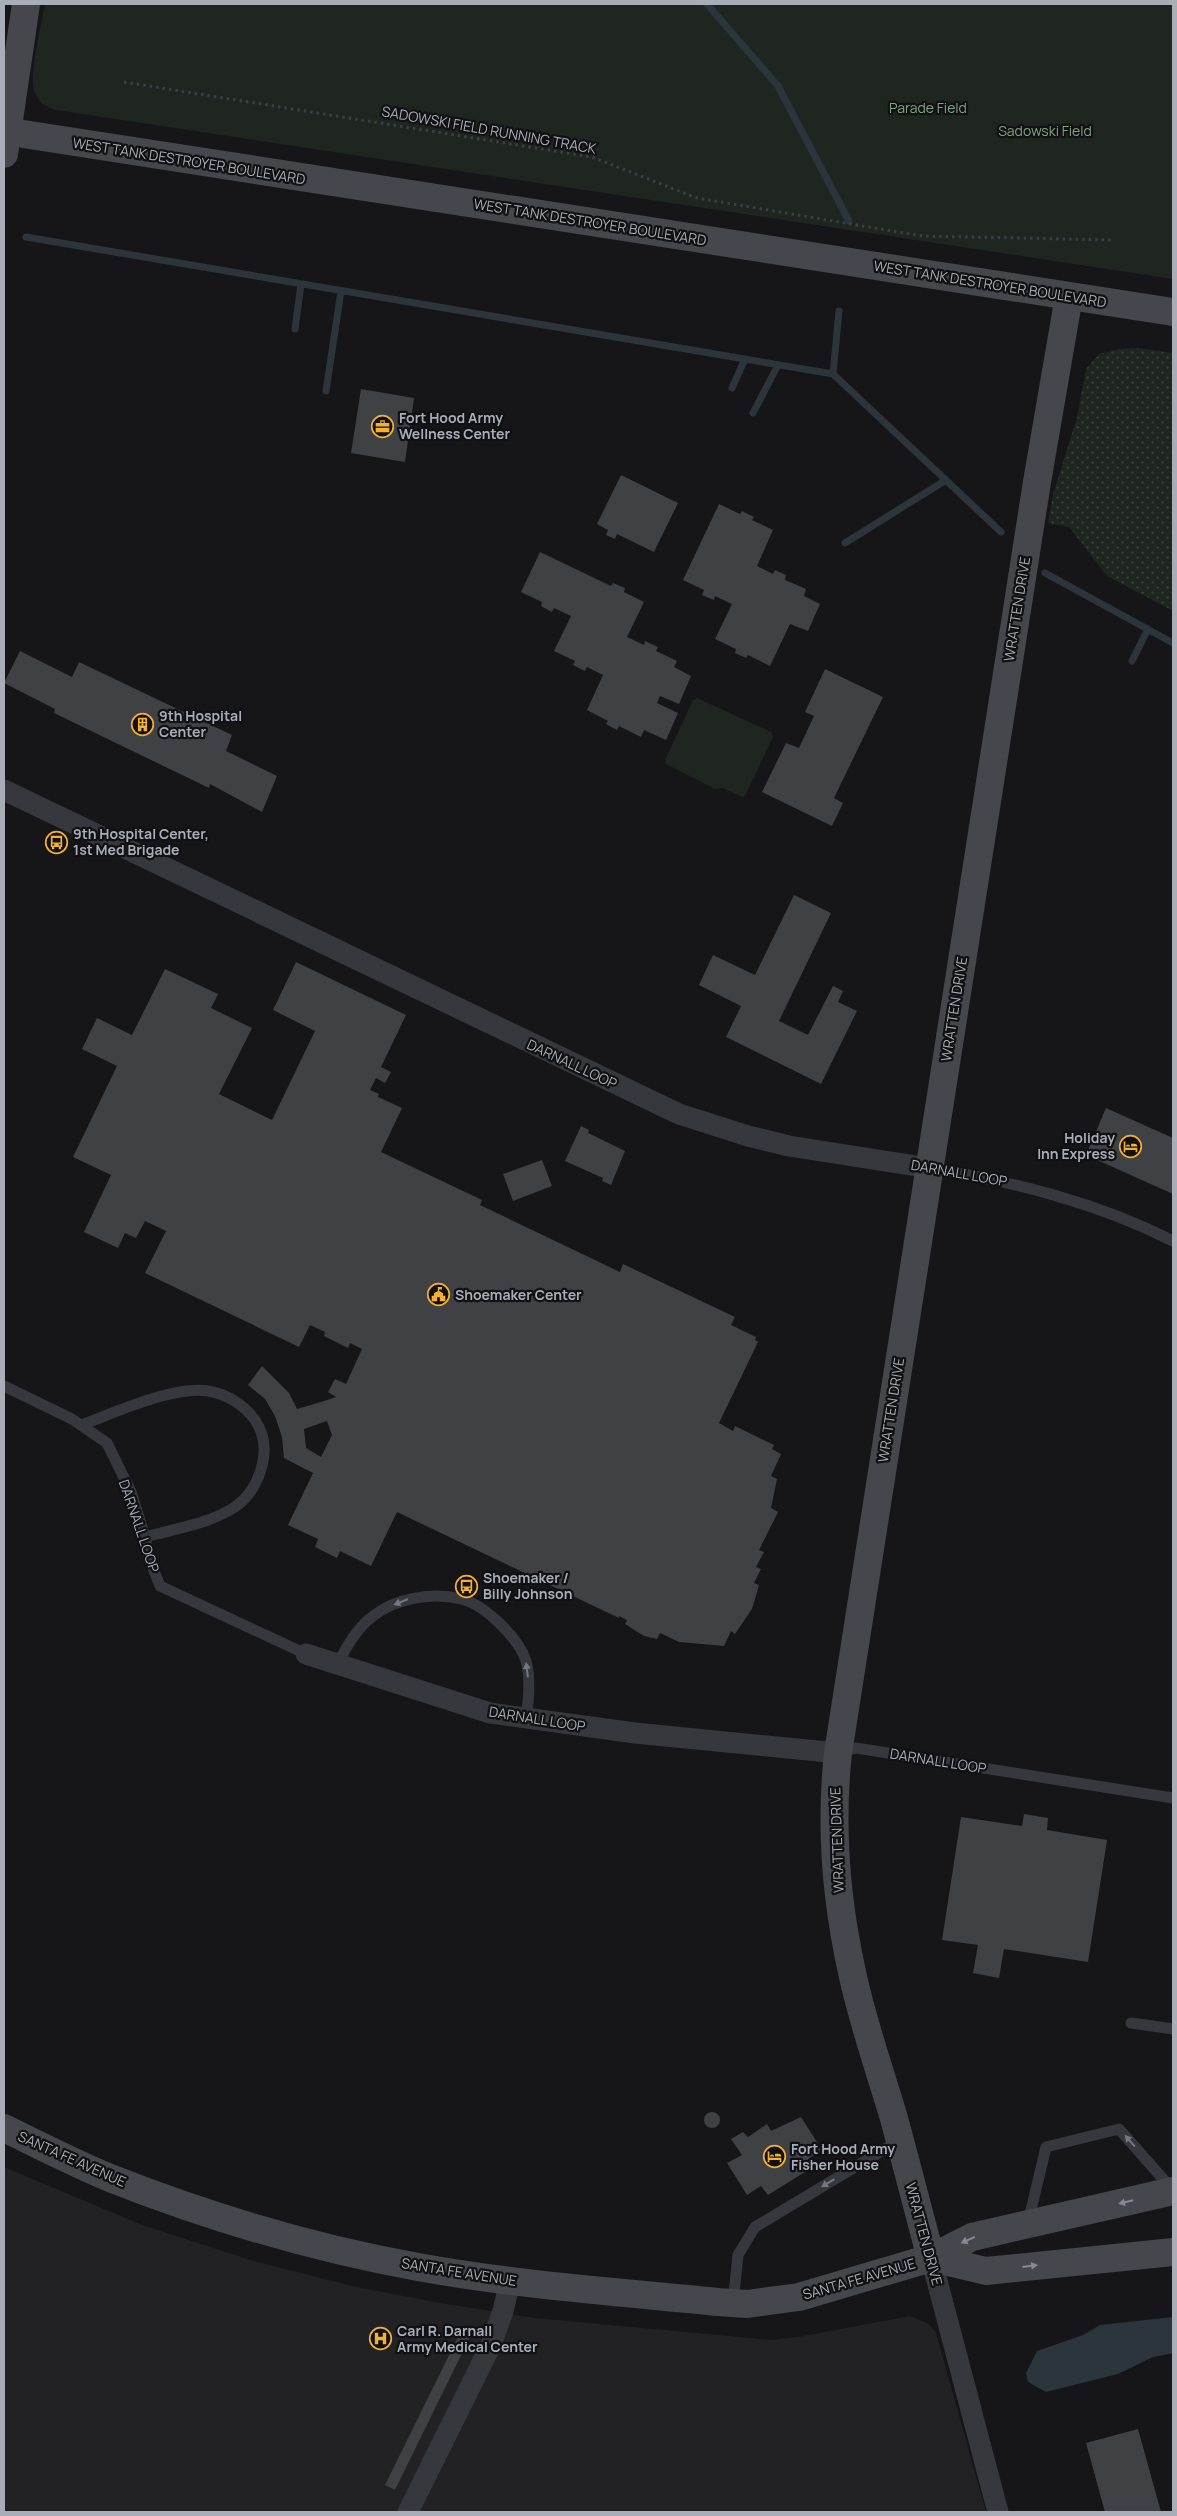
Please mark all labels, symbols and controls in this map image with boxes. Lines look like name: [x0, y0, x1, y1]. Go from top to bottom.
park label: Parade Field: [889, 98, 967, 117]
street label: SADOWSKI FIELD RUNNING TRACK: [380, 101, 599, 158]
park label: Sadowski Field: [998, 121, 1092, 140]
street label: WEST TANK DESTROYER BOULEVARD: [71, 133, 307, 188]
street label: WEST TANK DESTROYER BOULEVARD: [472, 194, 708, 249]
street label: WEST TANK DESTROYER BOULEVARD: [872, 256, 1108, 311]
place label: Fort Hood Army Wellness Center: [399, 408, 511, 443]
office icon: Fort Hood Army Wellness Center: [371, 414, 395, 438]
street label: WRATTEN DRIVE: [999, 555, 1034, 663]
place label: 9th Hospital Center: [159, 706, 242, 741]
building icon: 9th Hospital Center: [131, 712, 155, 736]
place label: 9th Hospital Center, 1st Med Brigade: [73, 824, 209, 859]
bus stop icon: 9th Hospital Center, 1st Med Brigade: [45, 830, 69, 854]
street label: WRATTEN DRIVE: [936, 955, 971, 1063]
street label: DARNALL LOOP: [524, 1034, 621, 1093]
place label: Holiday Inn Express: [1037, 1128, 1115, 1163]
hotel icon: Holiday Inn Express: [1119, 1134, 1143, 1158]
street label: DARNALL LOOP: [910, 1155, 1009, 1190]
public building icon: Shoemaker Center: [427, 1283, 451, 1307]
place label: Shoemaker Center: [455, 1285, 582, 1304]
street label: WRATTEN DRIVE: [873, 1356, 908, 1464]
street label: DARNALL LOOP: [115, 1477, 164, 1575]
place label: Shoemaker / Billy Johnson: [483, 1568, 572, 1603]
bus stop icon: Shoemaker / Billy Johnson: [455, 1574, 479, 1598]
one-way arrow: [394, 1599, 408, 1607]
one-way arrow: [523, 1661, 531, 1677]
street label: DARNALL LOOP: [488, 1702, 587, 1736]
street label: DARNALL LOOP: [889, 1744, 988, 1778]
street label: WRATTEN DRIVE: [825, 1787, 848, 1893]
street label: SANTA FE AVENUE: [15, 2126, 129, 2191]
one-way arrow: [1124, 2134, 1135, 2147]
place label: Fort Hood Army Fisher House: [791, 2139, 895, 2174]
hotel icon: Fort Hood Army Fisher House: [763, 2145, 787, 2169]
one-way arrow: [822, 2178, 835, 2187]
street label: WRATTEN DRIVE: [902, 2180, 947, 2287]
one-way arrow: [1118, 2198, 1133, 2206]
one-way arrow: [961, 2236, 975, 2244]
street label: SANTA FE AVENUE: [400, 2253, 518, 2290]
street label: SANTA FE AVENUE: [800, 2253, 917, 2304]
one-way arrow: [1022, 2262, 1038, 2270]
place label: Carl R. Darnall Army Medical Center: [397, 2321, 538, 2356]
hospital icon: Carl R. Darnall Army Medical Center: [369, 2327, 393, 2351]

